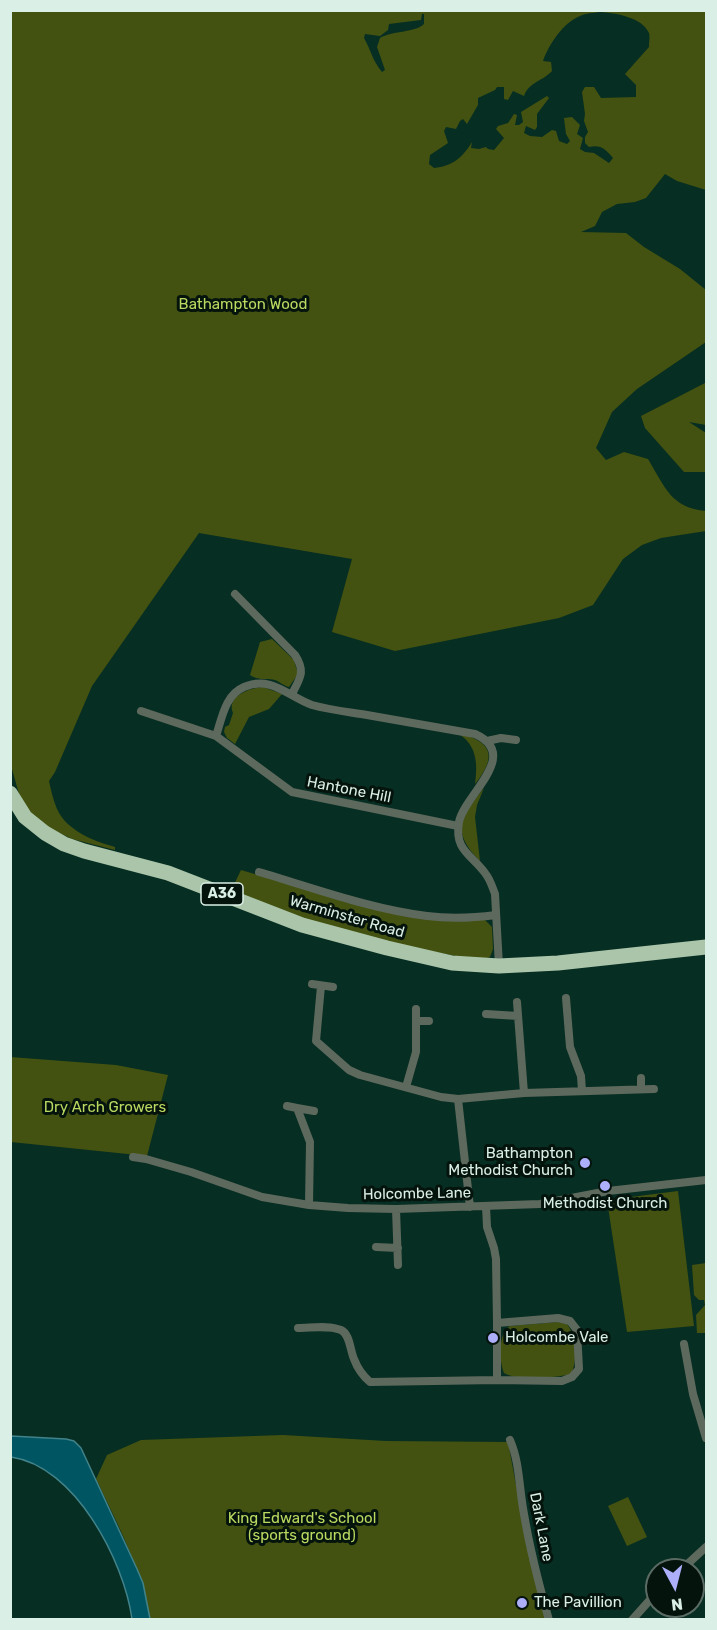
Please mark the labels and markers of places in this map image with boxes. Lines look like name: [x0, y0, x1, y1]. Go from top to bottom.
place label: Bathampton Methodist Church: [448, 1145, 573, 1180]
marker: Bathampton Methodist Church: [578, 1156, 592, 1170]
marker: Methodist Church: [598, 1179, 612, 1193]
place label: Methodist Church: [543, 1195, 667, 1213]
place label: Holcombe Vale: [505, 1329, 608, 1347]
marker: Holcombe Vale: [486, 1331, 500, 1345]
place label: The Pavillion: [534, 1594, 622, 1612]
marker: The Pavillion: [515, 1596, 529, 1610]

